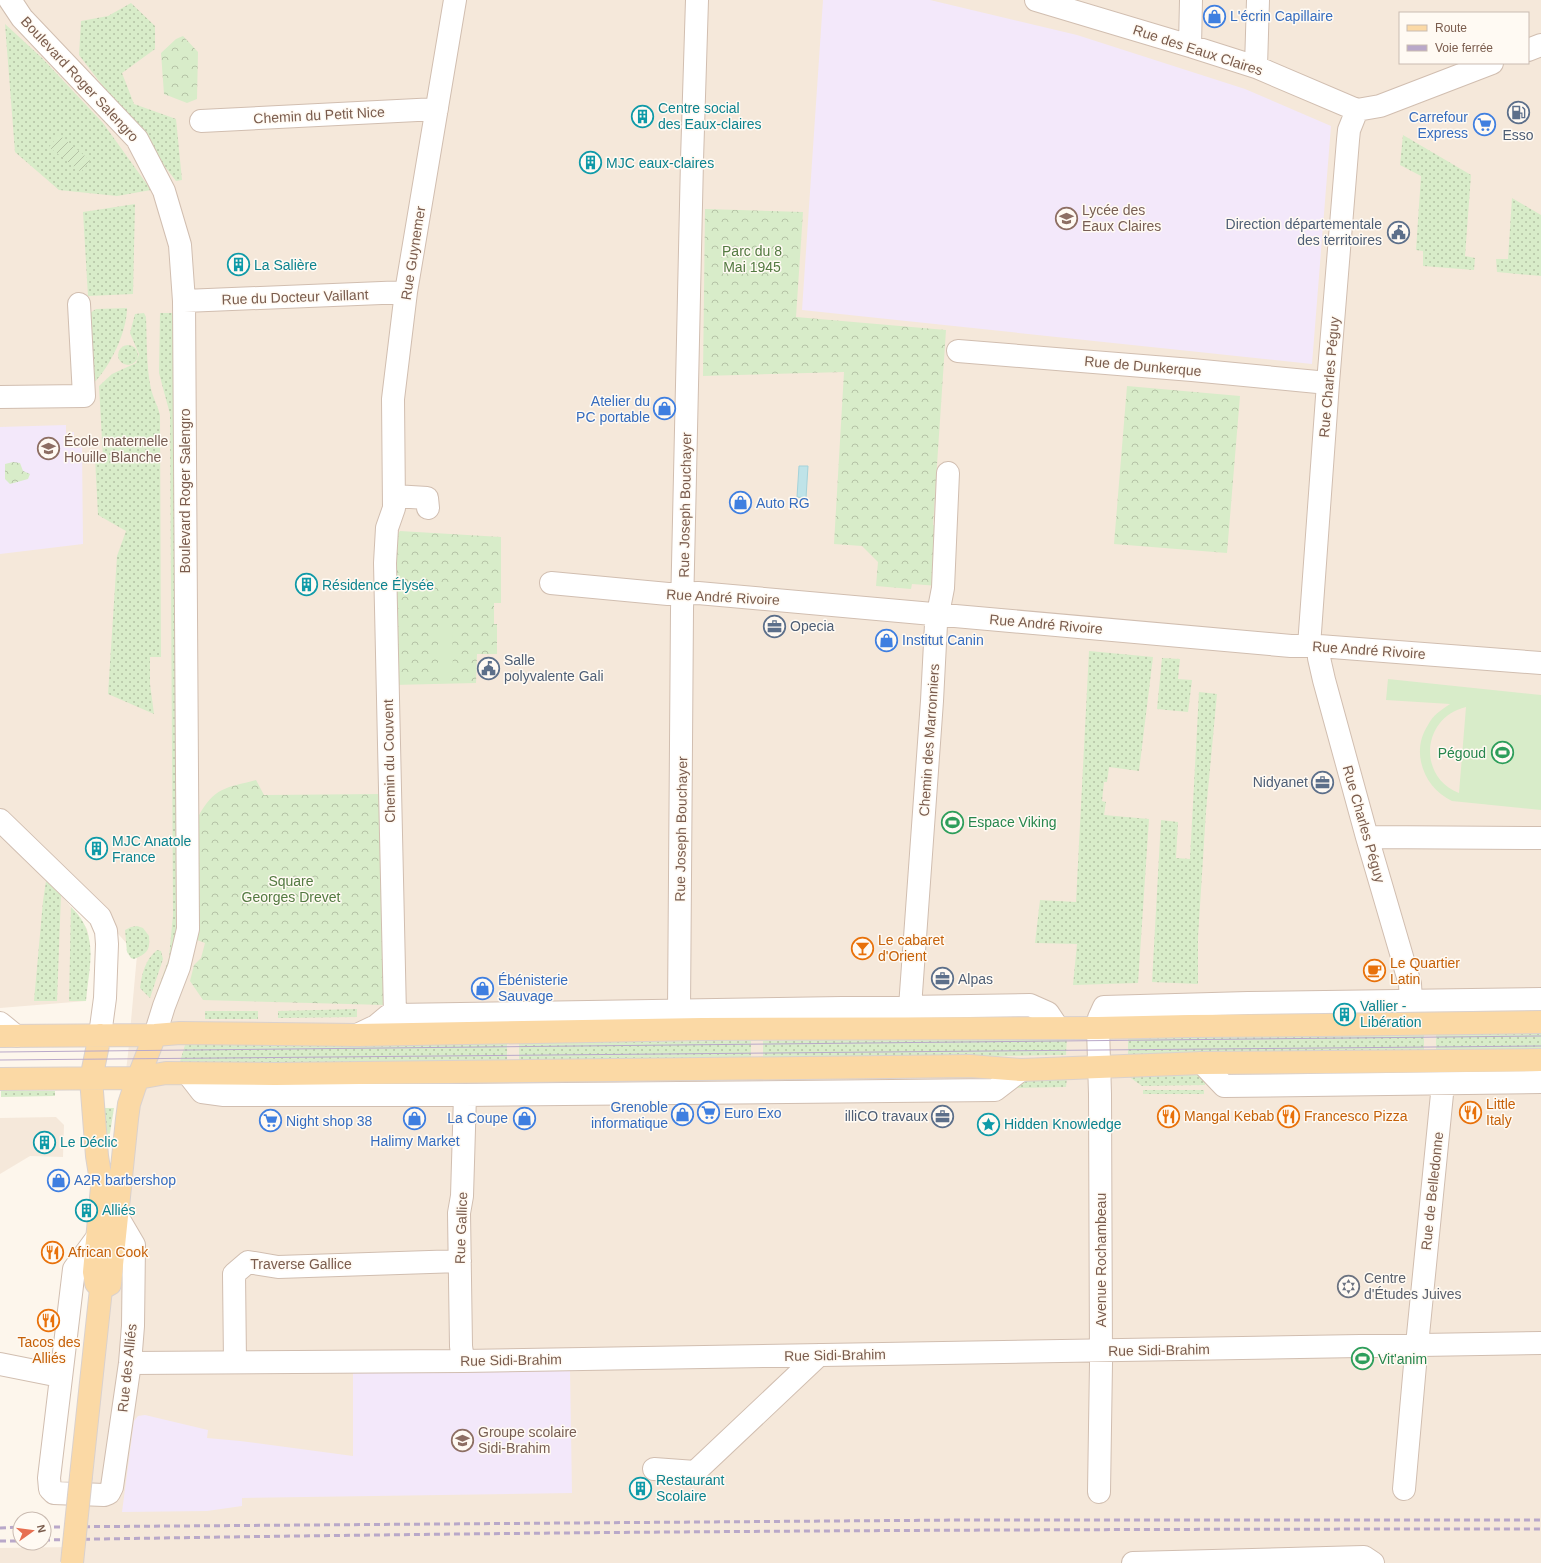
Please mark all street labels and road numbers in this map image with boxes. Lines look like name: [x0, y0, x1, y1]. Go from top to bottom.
street label: Boulevard Roger Salengro: [18, 13, 142, 145]
street label: Rue des Eaux Claires: [1131, 21, 1265, 79]
street label: Chemin du Petit Nice: [253, 104, 385, 126]
street label: Rue Guynemer: [398, 205, 428, 301]
street label: Rue du Docteur Vaillant: [221, 286, 369, 308]
street label: Rue Charles Péguy: [1316, 316, 1342, 438]
street label: Rue de Dunkerque: [1084, 353, 1202, 379]
street label: Boulevard Roger Salengro: [177, 408, 193, 574]
street label: Rue Joseph Bouchayer: [676, 432, 694, 578]
street label: Rue André Rivoire: [666, 586, 780, 608]
street label: Rue André Rivoire: [989, 611, 1103, 637]
street label: Rue André Rivoire: [1312, 638, 1426, 662]
street label: Chemin des Marronniers: [916, 663, 942, 817]
street label: Chemin du Couvent: [380, 699, 398, 823]
street label: Rue Joseph Bouchayer: [672, 756, 690, 902]
street label: Rue Charles Péguy: [1340, 763, 1388, 885]
street label: Rue de Belledonne: [1418, 1131, 1446, 1251]
street label: Rue Gallice: [452, 1191, 470, 1264]
street label: Avenue Rochambeau: [1093, 1193, 1109, 1327]
street label: Traverse Gallice: [250, 1256, 352, 1272]
street label: Rue des Alliés: [114, 1323, 140, 1413]
street label: Rue Sidi-Brahim: [1108, 1341, 1210, 1359]
street label: Rue Sidi-Brahim: [784, 1346, 886, 1364]
street label: Rue Sidi-Brahim: [460, 1351, 562, 1369]

